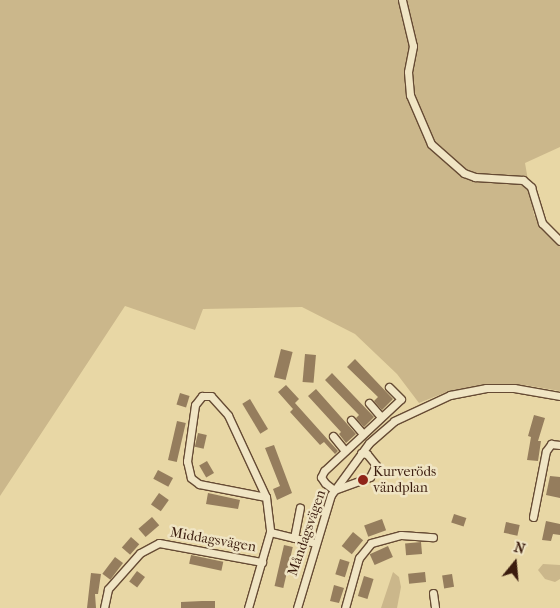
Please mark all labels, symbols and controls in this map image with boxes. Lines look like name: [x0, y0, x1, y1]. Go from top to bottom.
place label: Kurveröds vändplan: [373, 464, 436, 497]
marker: Kurveröds vändplan: [357, 474, 369, 486]
street label: Måndagsvägen: [284, 488, 330, 578]
street label: Middagsvägen: [169, 524, 257, 556]
north arrow: [490, 538, 540, 588]
text: N: [512, 538, 527, 558]

